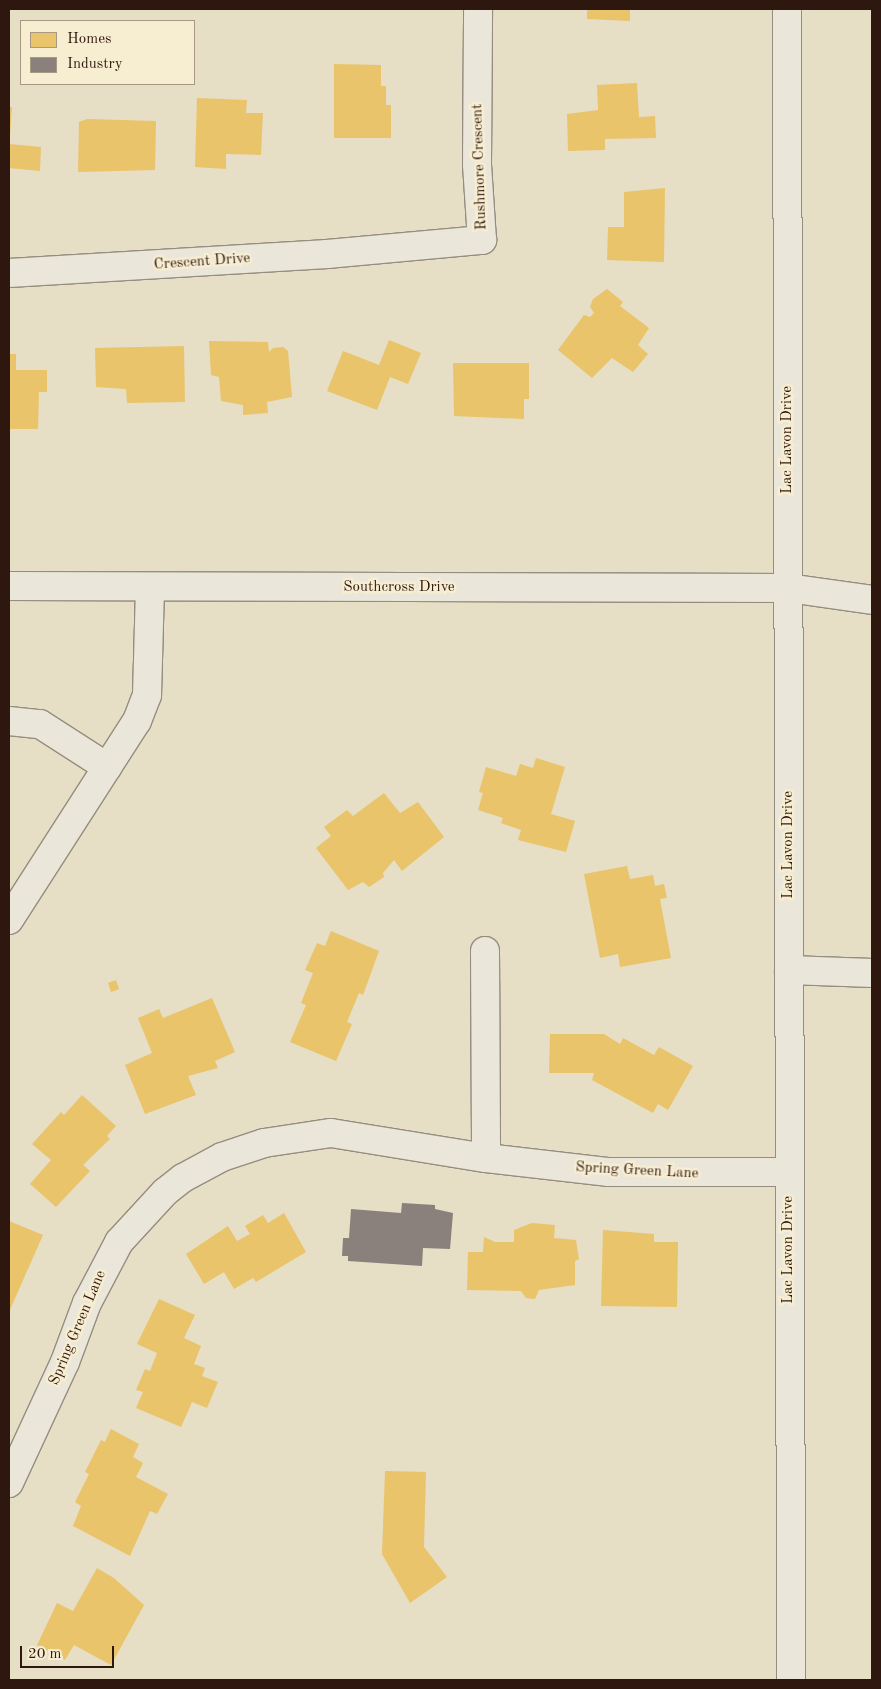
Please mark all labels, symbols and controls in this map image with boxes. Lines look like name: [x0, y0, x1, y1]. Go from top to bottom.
legend: [20, 20, 195, 85]
text: Homes: [67, 32, 112, 47]
text: Industry: [67, 57, 123, 72]
street label: Rushmore Crescent: [469, 104, 491, 230]
street label: Crescent Drive: [153, 250, 251, 274]
street label: Lac Lavon Drive: [779, 386, 797, 494]
street label: Southcross Drive: [343, 579, 455, 597]
street label: Lac Lavon Drive: [780, 791, 798, 899]
street label: Spring Green Lane: [575, 1159, 699, 1183]
street label: Lac Lavon Drive: [780, 1196, 798, 1304]
street label: Spring Green Lane: [46, 1268, 110, 1388]
scale bar: [22, 1636, 116, 1668]
text: 20 m: [28, 1647, 62, 1662]

